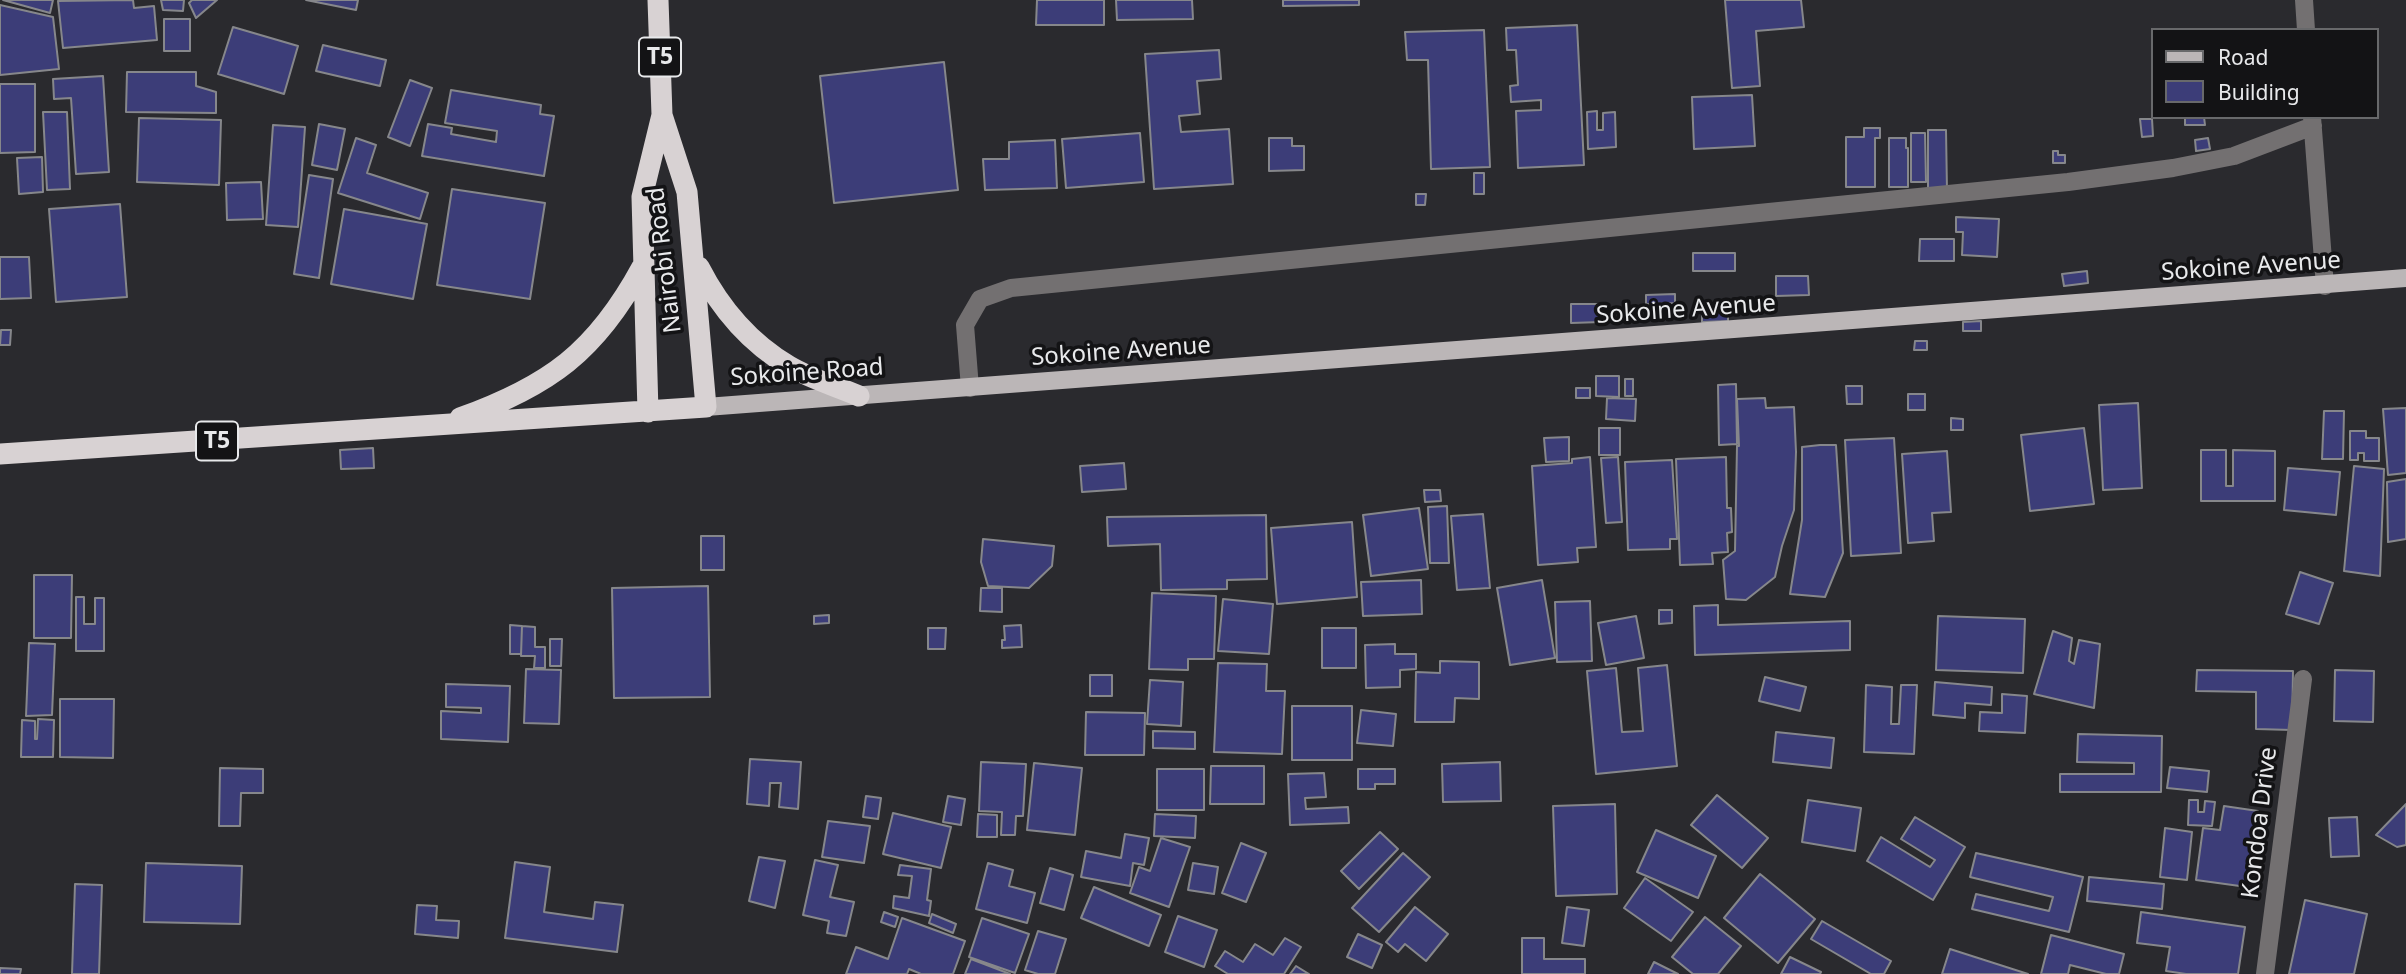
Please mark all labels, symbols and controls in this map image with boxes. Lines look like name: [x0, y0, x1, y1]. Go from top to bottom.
legend: [2150, 28, 2378, 119]
road number: T5: [639, 38, 681, 76]
text: Road: [2218, 43, 2268, 71]
text: Building: [2218, 78, 2300, 106]
street label: Nairobi Road: [642, 185, 688, 335]
street label: Sokoine Avenue: [2160, 246, 2342, 288]
street label: Sokoine Avenue: [1595, 289, 1777, 331]
street label: Sokoine Avenue: [1030, 331, 1212, 373]
street label: Sokoine Road: [729, 353, 885, 393]
road number: T5: [196, 422, 238, 461]
street label: Kondoa Drive: [2236, 746, 2284, 900]

